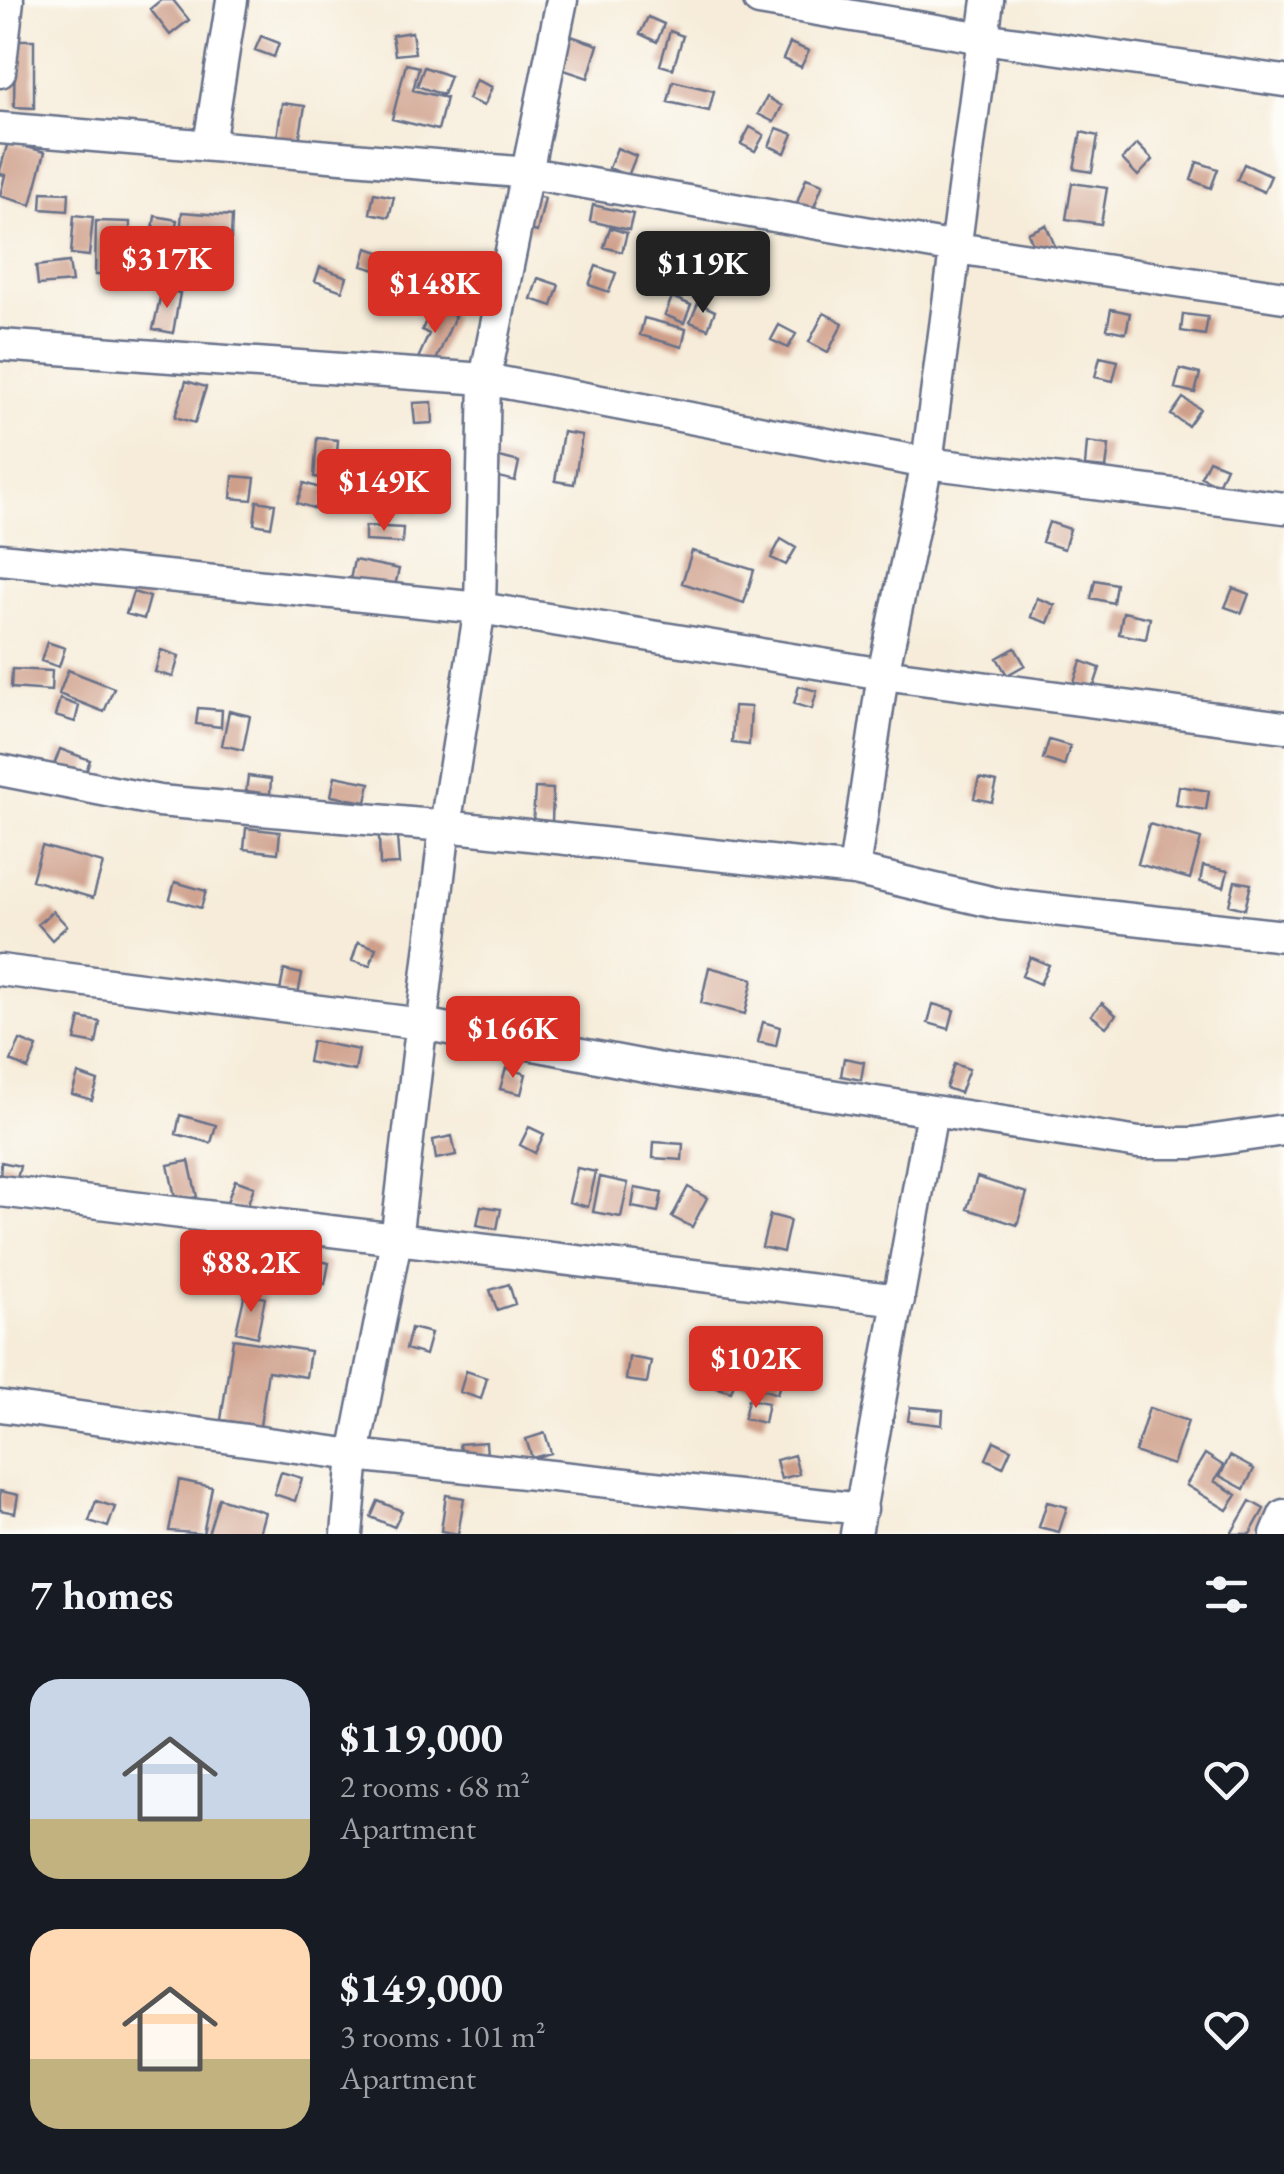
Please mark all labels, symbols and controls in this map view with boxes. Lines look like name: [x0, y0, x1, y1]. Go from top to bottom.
pin: $317K: [97, 226, 237, 311]
pin: $119K: [633, 231, 773, 316]
text: $317K: [122, 237, 212, 279]
text: $119K: [658, 242, 748, 284]
pin: $148K: [365, 251, 505, 336]
text: $148K: [390, 262, 480, 304]
pin: $149K: [314, 449, 454, 534]
text: $149K: [339, 460, 429, 502]
pin: $166K: [443, 996, 583, 1081]
text: $166K: [468, 1007, 558, 1049]
pin: $88.2K: [170, 1230, 332, 1315]
text: $88.2K: [202, 1241, 300, 1283]
pin: $102K: [686, 1326, 826, 1411]
text: $102K: [711, 1337, 801, 1379]
text: 7 homes: [30, 1567, 173, 1622]
icon: filters: [1199, 1567, 1254, 1622]
text: $119,000: [340, 1710, 503, 1765]
icon: home: [110, 1719, 230, 1839]
icon: heart: [1199, 1752, 1254, 1807]
text: 2 rooms · 68 m²: [340, 1765, 530, 1807]
text: Apartment: [340, 1807, 476, 1849]
text: $149,000: [340, 1960, 503, 2015]
icon: home: [110, 1969, 230, 2089]
icon: heart: [1199, 2002, 1254, 2057]
text: 3 rooms · 101 m²: [340, 2015, 546, 2057]
text: Apartment: [340, 2057, 476, 2099]

